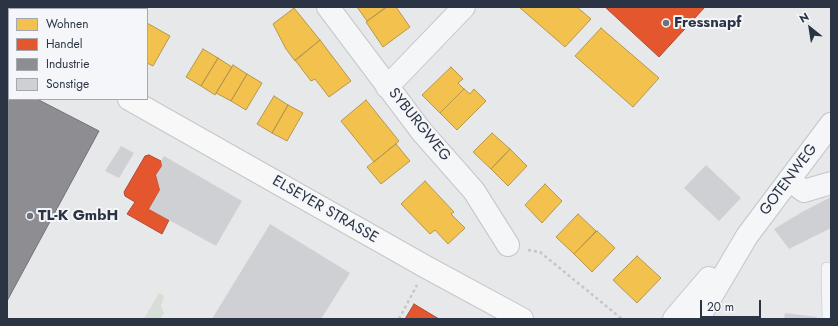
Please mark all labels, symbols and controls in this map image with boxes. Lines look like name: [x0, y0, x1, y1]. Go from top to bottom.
legend: [8, 8, 148, 100]
north arrow: [790, 8, 830, 48]
text: N: [796, 8, 812, 27]
place label: Fressnapf: [674, 14, 741, 32]
text: Wohnen: [46, 15, 89, 33]
marker: Fressnapf: [661, 18, 671, 28]
text: Handel: [46, 35, 82, 53]
text: Industrie: [46, 55, 90, 73]
text: Sonstige: [46, 75, 89, 93]
street label: SYBURGWEG: [384, 85, 454, 165]
street label: GOTENWEG: [756, 141, 822, 219]
street label: ELSEYER STRASSE: [269, 172, 381, 248]
place label: TL-K GmbH: [38, 207, 118, 225]
marker: TL-K GmbH: [25, 211, 35, 221]
scale bar: [702, 292, 763, 318]
text: 20 m: [707, 298, 734, 316]

